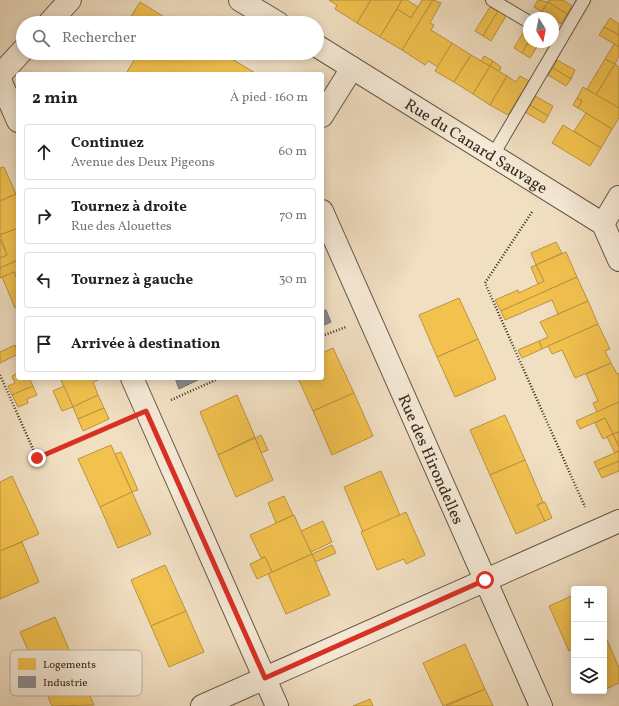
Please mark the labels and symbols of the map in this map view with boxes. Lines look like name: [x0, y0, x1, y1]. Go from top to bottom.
north arrow: [523, 12, 559, 48]
street label: Rue du Canard Sauvage: [400, 94, 551, 200]
street label: Rue des Hirondelles: [391, 391, 468, 528]
route end: [28, 449, 46, 467]
route start: [476, 571, 494, 589]
legend: [10, 650, 142, 696]
text: Logements: [43, 658, 96, 673]
text: Industrie: [43, 676, 88, 691]

